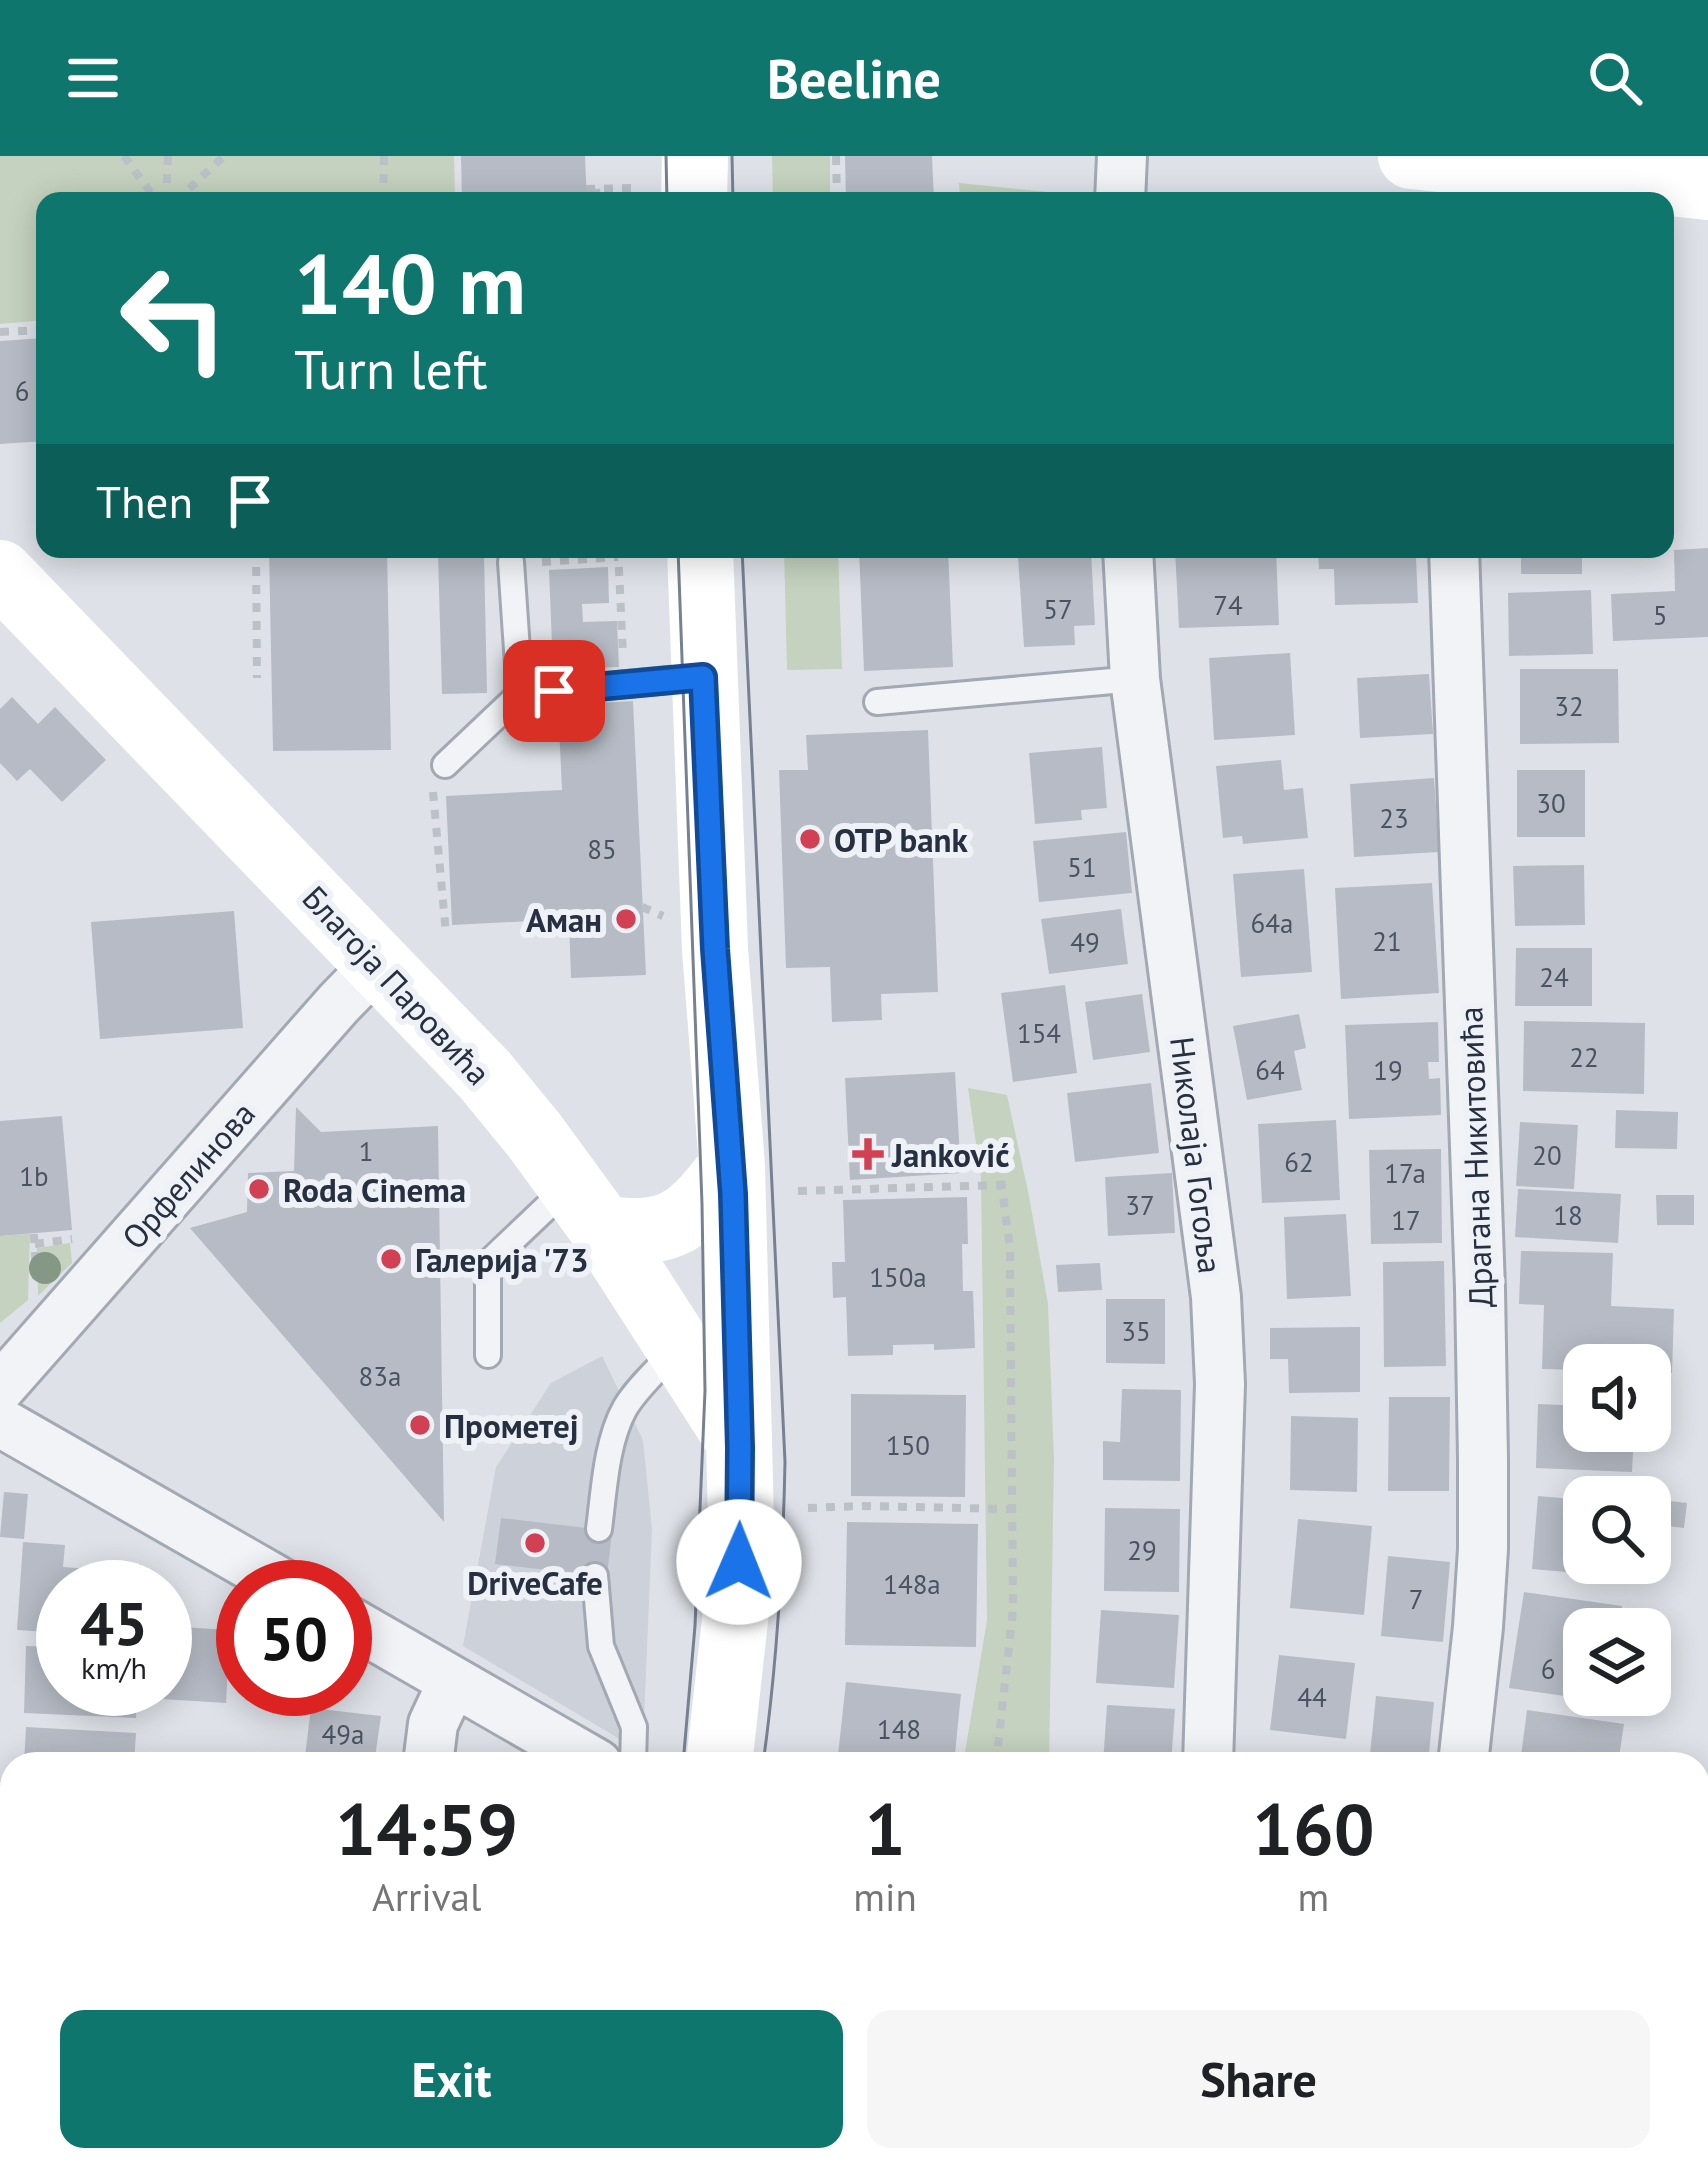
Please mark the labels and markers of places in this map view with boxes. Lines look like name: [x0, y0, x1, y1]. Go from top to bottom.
pin: [503, 640, 605, 742]
place label: OTP bank: [834, 818, 969, 861]
marker: OTP bank: [797, 826, 823, 852]
place label: Аман: [526, 898, 602, 941]
marker: Аман: [613, 906, 639, 932]
place label: Janković: [891, 1133, 1009, 1176]
marker: Janković: [855, 1141, 881, 1167]
place label: Roda Cinema: [283, 1168, 466, 1211]
marker: Roda Cinema: [246, 1176, 272, 1202]
place label: Галерија '73: [415, 1238, 589, 1281]
marker: Галерија '73: [378, 1246, 404, 1272]
place label: Прометеј: [444, 1404, 579, 1447]
marker: Прометеј: [407, 1412, 433, 1438]
marker: DriveCafe: [522, 1530, 548, 1556]
place label: DriveCafe: [467, 1561, 603, 1604]

